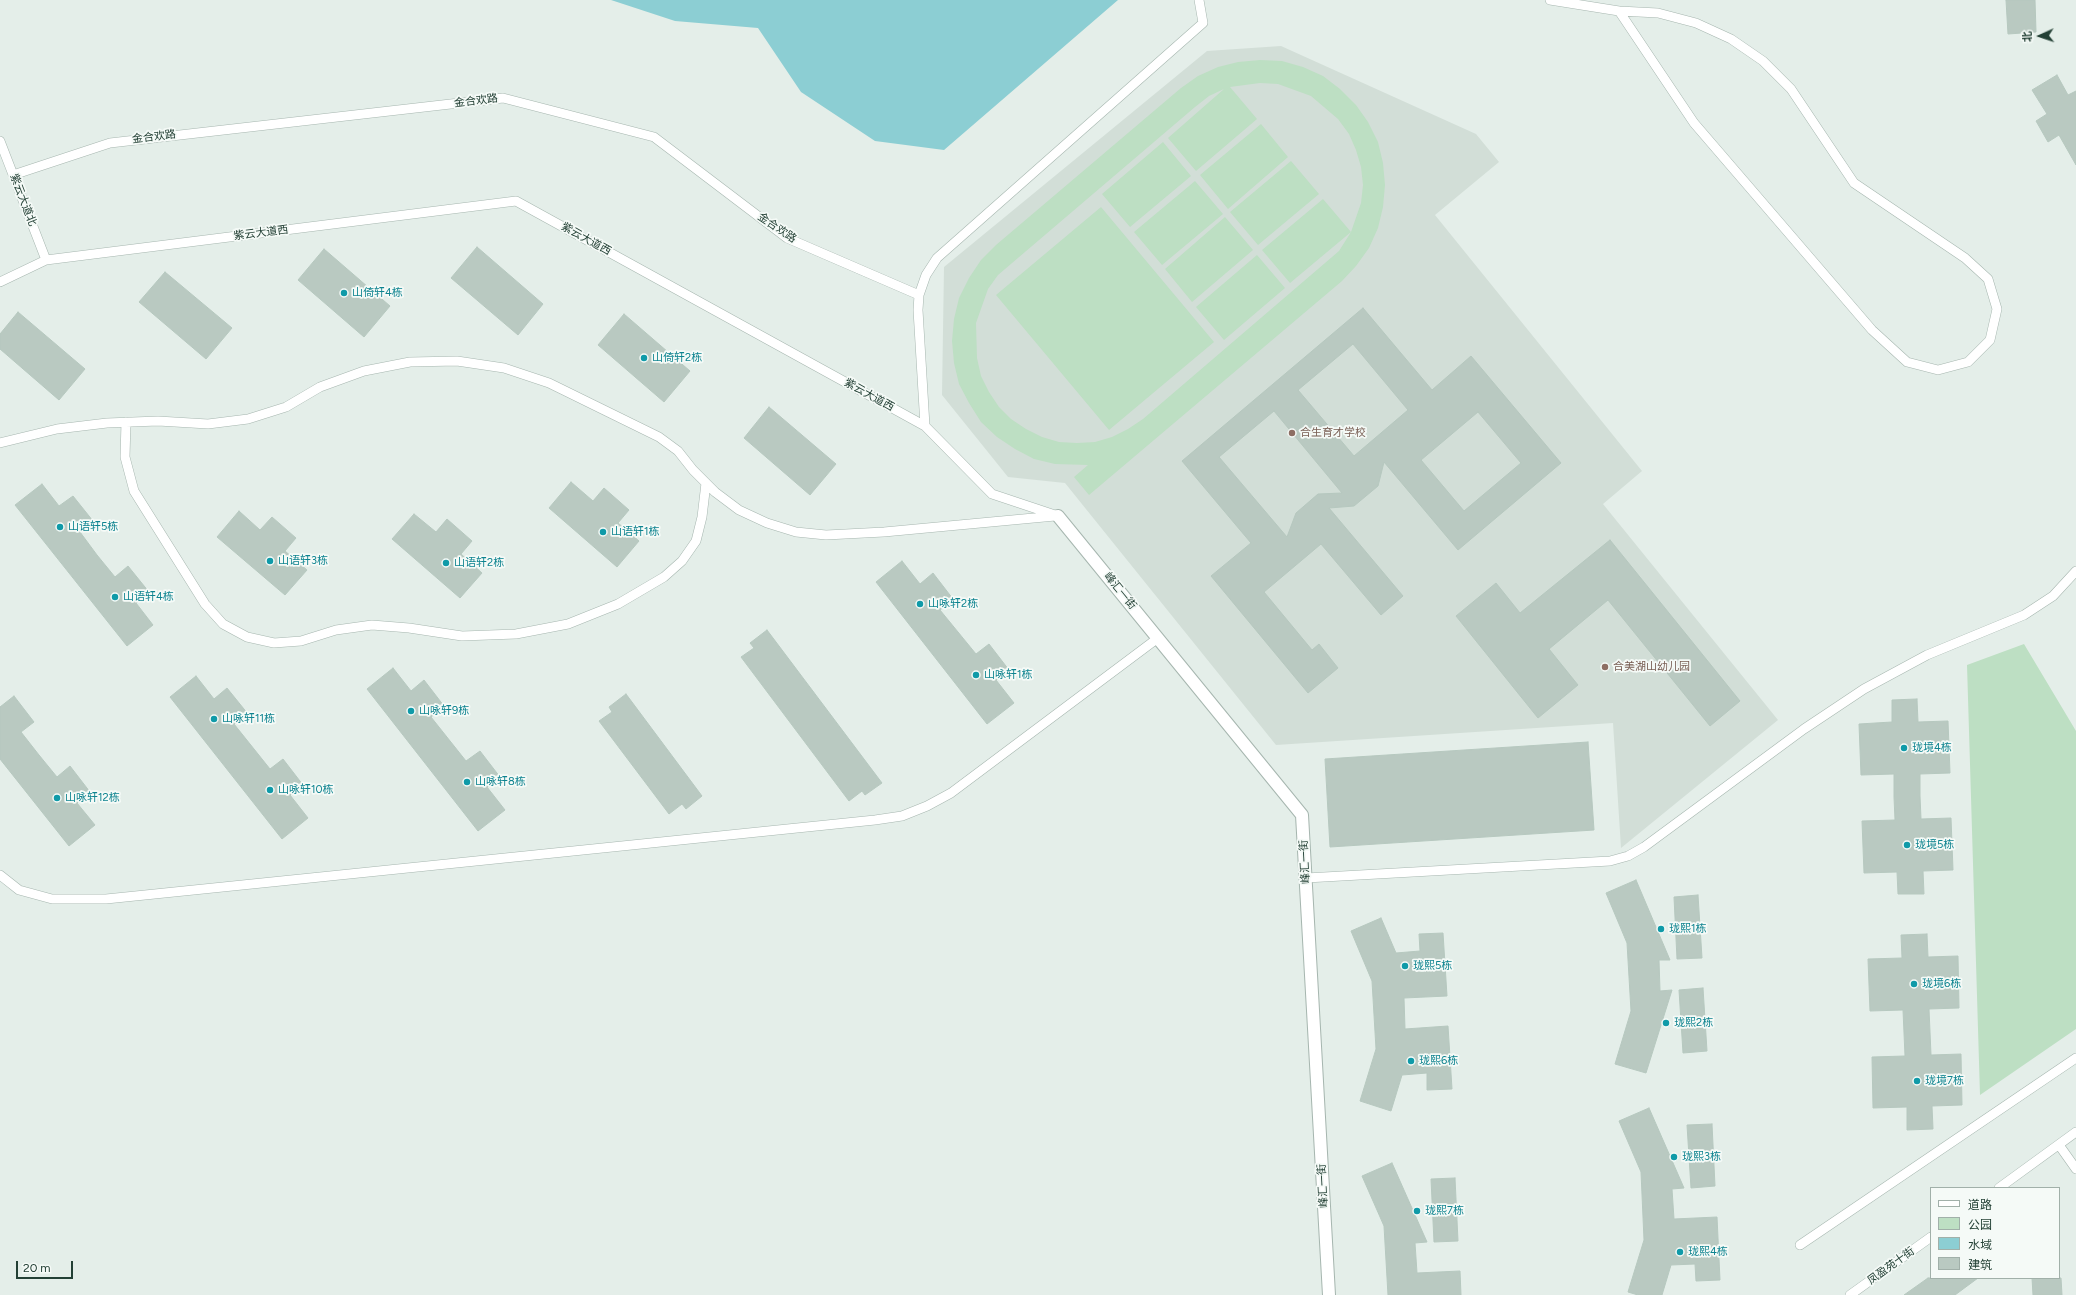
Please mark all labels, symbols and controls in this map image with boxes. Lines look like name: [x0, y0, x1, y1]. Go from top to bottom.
north arrow: [2020, 16, 2060, 56]
text: 北: [2021, 31, 2034, 42]
street label: 金合欢路: [453, 92, 499, 110]
street label: 金合欢路: [131, 128, 177, 146]
street label: 紫云大道北: [7, 172, 39, 228]
street label: 金合欢路: [755, 210, 799, 246]
street label: 紫云大道西: [559, 220, 613, 258]
street label: 紫云大道西: [233, 223, 289, 243]
place label: 山倚轩4栋: [352, 286, 403, 300]
marker: 山倚轩4栋: [339, 288, 349, 298]
place label: 山倚轩2栋: [652, 351, 702, 365]
marker: 山倚轩2栋: [639, 353, 649, 363]
street label: 紫云大道西: [842, 376, 896, 414]
place label: 合生育才学校: [1300, 426, 1366, 440]
marker: 合生育才学校: [1287, 428, 1297, 438]
place label: 山语轩5栋: [68, 520, 118, 534]
marker: 山语轩5栋: [55, 522, 65, 532]
place label: 山语轩1栋: [611, 525, 660, 539]
marker: 山语轩1栋: [598, 527, 608, 537]
place label: 山语轩3栋: [278, 554, 328, 568]
marker: 山语轩3栋: [265, 556, 275, 566]
place label: 山语轩2栋: [454, 556, 504, 570]
marker: 山语轩2栋: [441, 558, 451, 568]
street label: 峰汇一街: [1101, 570, 1139, 612]
place label: 山语轩4栋: [123, 590, 174, 604]
marker: 山语轩4栋: [110, 592, 120, 602]
place label: 山咏轩2栋: [928, 597, 978, 611]
marker: 山咏轩2栋: [915, 599, 925, 609]
place label: 合美湖山幼儿园: [1613, 660, 1690, 674]
marker: 合美湖山幼儿园: [1600, 662, 1610, 672]
place label: 山咏轩1栋: [984, 668, 1033, 682]
marker: 山咏轩1栋: [971, 670, 981, 680]
place label: 山咏轩9栋: [419, 704, 469, 718]
marker: 山咏轩9栋: [406, 706, 416, 716]
place label: 山咏轩11栋: [222, 712, 275, 726]
marker: 山咏轩11栋: [209, 714, 219, 724]
place label: 珑境4栋: [1912, 741, 1952, 755]
marker: 珑境4栋: [1899, 743, 1909, 753]
place label: 山咏轩8栋: [475, 775, 526, 789]
marker: 山咏轩8栋: [462, 777, 472, 787]
place label: 山咏轩10栋: [278, 783, 334, 797]
marker: 山咏轩10栋: [265, 785, 275, 795]
place label: 山咏轩12栋: [65, 791, 120, 805]
marker: 山咏轩12栋: [52, 793, 62, 803]
place label: 珑境5栋: [1915, 838, 1954, 852]
street label: 峰汇一街: [1297, 840, 1313, 884]
marker: 珑境5栋: [1902, 840, 1912, 850]
place label: 珑熙1栋: [1669, 922, 1707, 936]
marker: 珑熙1栋: [1656, 924, 1666, 934]
place label: 珑熙5栋: [1413, 959, 1452, 973]
marker: 珑熙5栋: [1400, 961, 1410, 971]
place label: 珑境6栋: [1922, 977, 1961, 991]
marker: 珑境6栋: [1909, 979, 1919, 989]
place label: 珑熙2栋: [1674, 1016, 1713, 1030]
marker: 珑熙2栋: [1661, 1018, 1671, 1028]
place label: 珑熙6栋: [1419, 1054, 1458, 1068]
marker: 珑熙6栋: [1406, 1056, 1416, 1066]
place label: 珑境7栋: [1925, 1074, 1964, 1088]
marker: 珑境7栋: [1912, 1076, 1922, 1086]
place label: 珑熙3栋: [1682, 1150, 1721, 1164]
marker: 珑熙3栋: [1669, 1152, 1679, 1162]
street label: 峰汇一街: [1315, 1164, 1331, 1208]
legend: [1930, 1187, 2060, 1279]
text: 道路: [1968, 1198, 1992, 1212]
place label: 珑熙7栋: [1425, 1204, 1464, 1218]
marker: 珑熙7栋: [1412, 1206, 1422, 1216]
text: 公园: [1968, 1218, 1992, 1232]
text: 水域: [1968, 1238, 1992, 1252]
street label: 凤盈苑十街: [1865, 1244, 1917, 1288]
place label: 珑熙4栋: [1688, 1245, 1728, 1259]
marker: 珑熙4栋: [1675, 1247, 1685, 1257]
scale bar: [18, 1253, 75, 1279]
text: 建筑: [1968, 1258, 1992, 1272]
text: 20 m: [23, 1261, 51, 1275]

